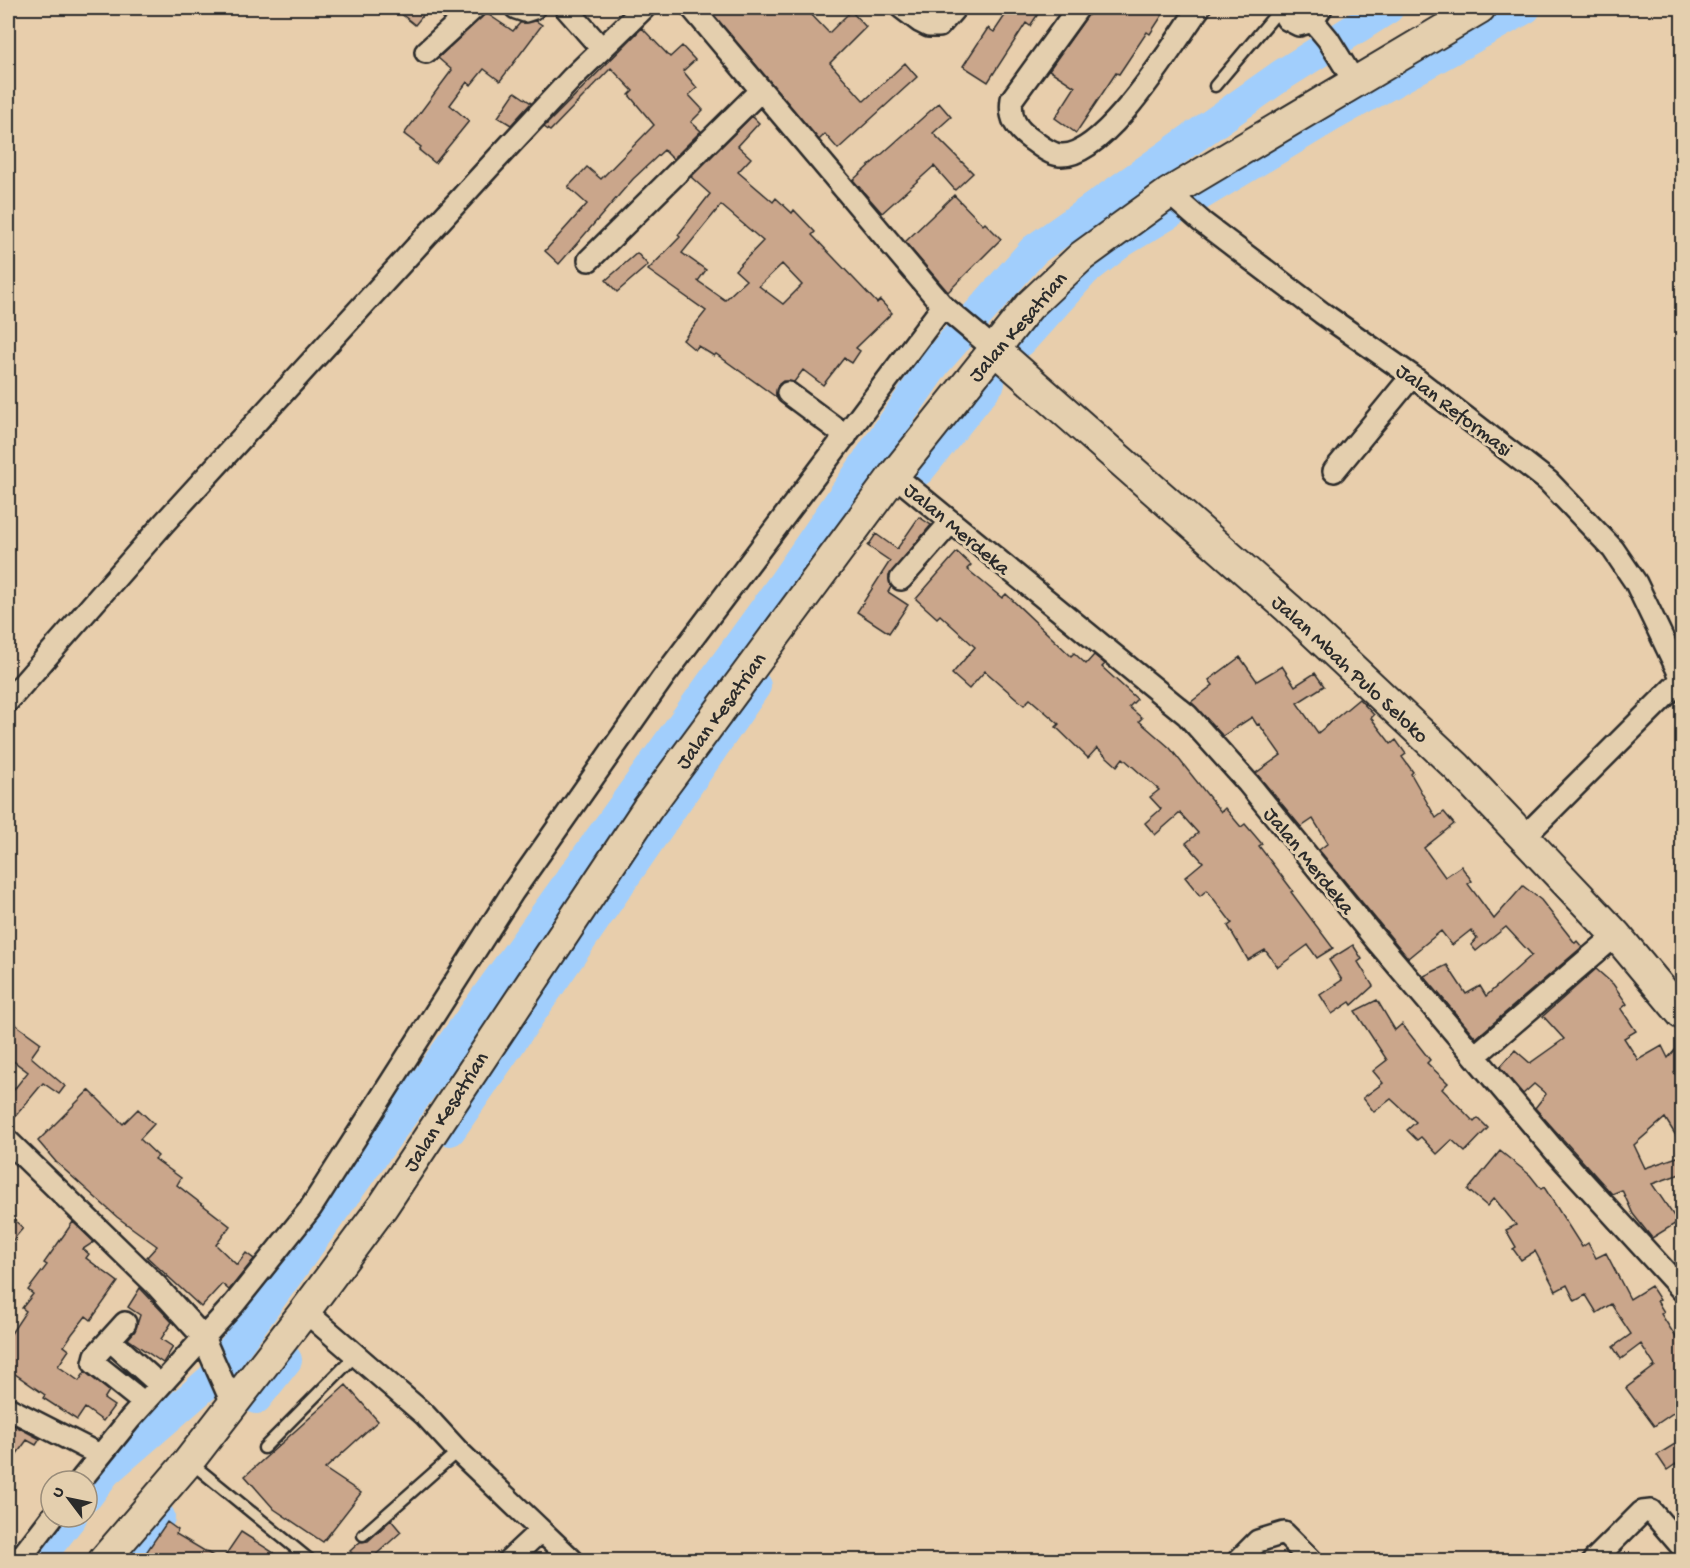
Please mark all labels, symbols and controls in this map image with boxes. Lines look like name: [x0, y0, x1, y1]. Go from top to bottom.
street label: Jalan Kesatrian: [965, 268, 1074, 389]
street label: Jalan Reformasi: [1390, 360, 1516, 464]
street label: Jalan Merdeka: [898, 479, 1015, 583]
street label: Jalan Mbah Pulo Seloko: [1265, 591, 1432, 750]
street label: Jalan Kesatrian: [672, 649, 774, 775]
street label: Jalan Merdeka: [1256, 803, 1359, 922]
street label: Jalan Kesatrian: [400, 1048, 496, 1178]
north arrow: [39, 1469, 99, 1529]
text: U: [49, 1483, 70, 1502]

